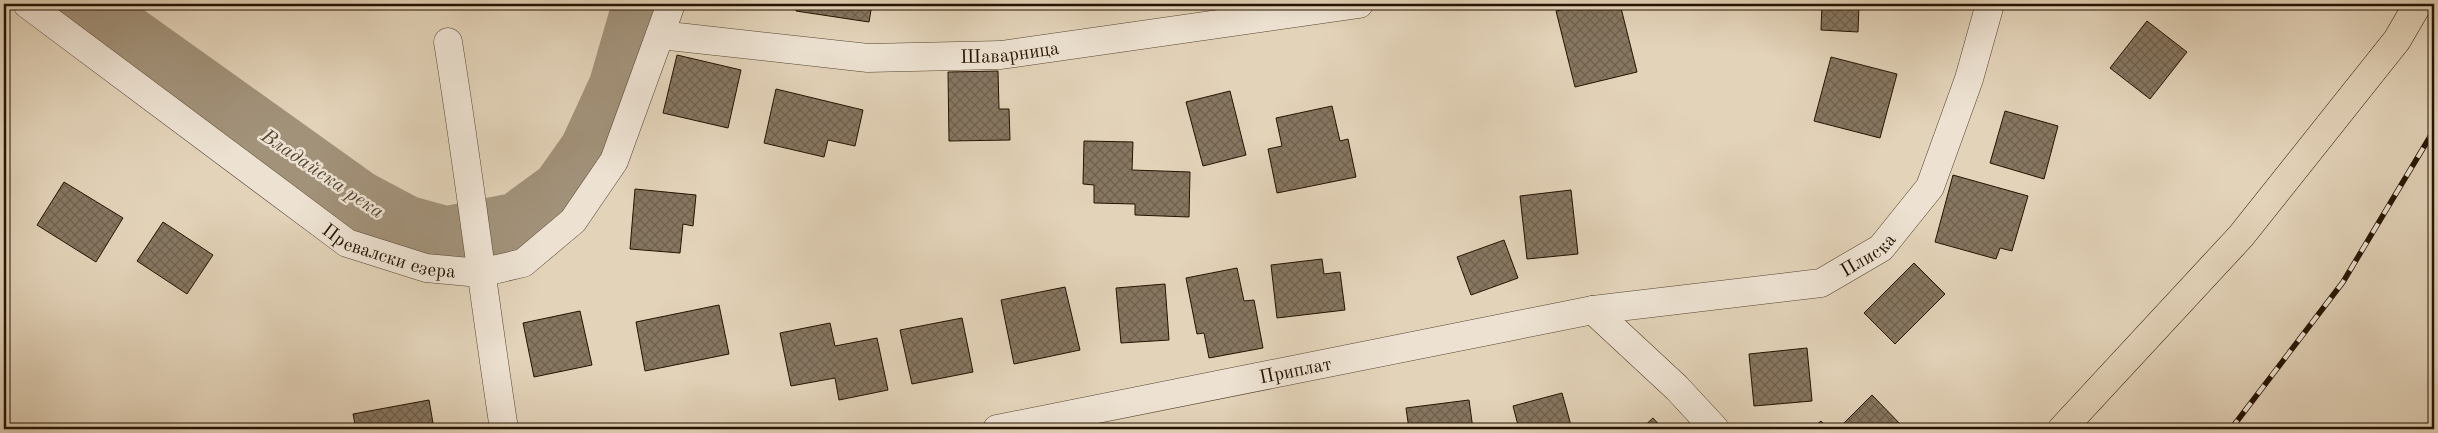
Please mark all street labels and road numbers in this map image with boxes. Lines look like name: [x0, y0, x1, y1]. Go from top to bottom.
street label: Шаварница: [960, 40, 1061, 68]
street label: Превалски езера: [318, 221, 457, 283]
street label: Плиска: [1838, 231, 1901, 281]
street label: Приплат: [1258, 355, 1333, 388]

